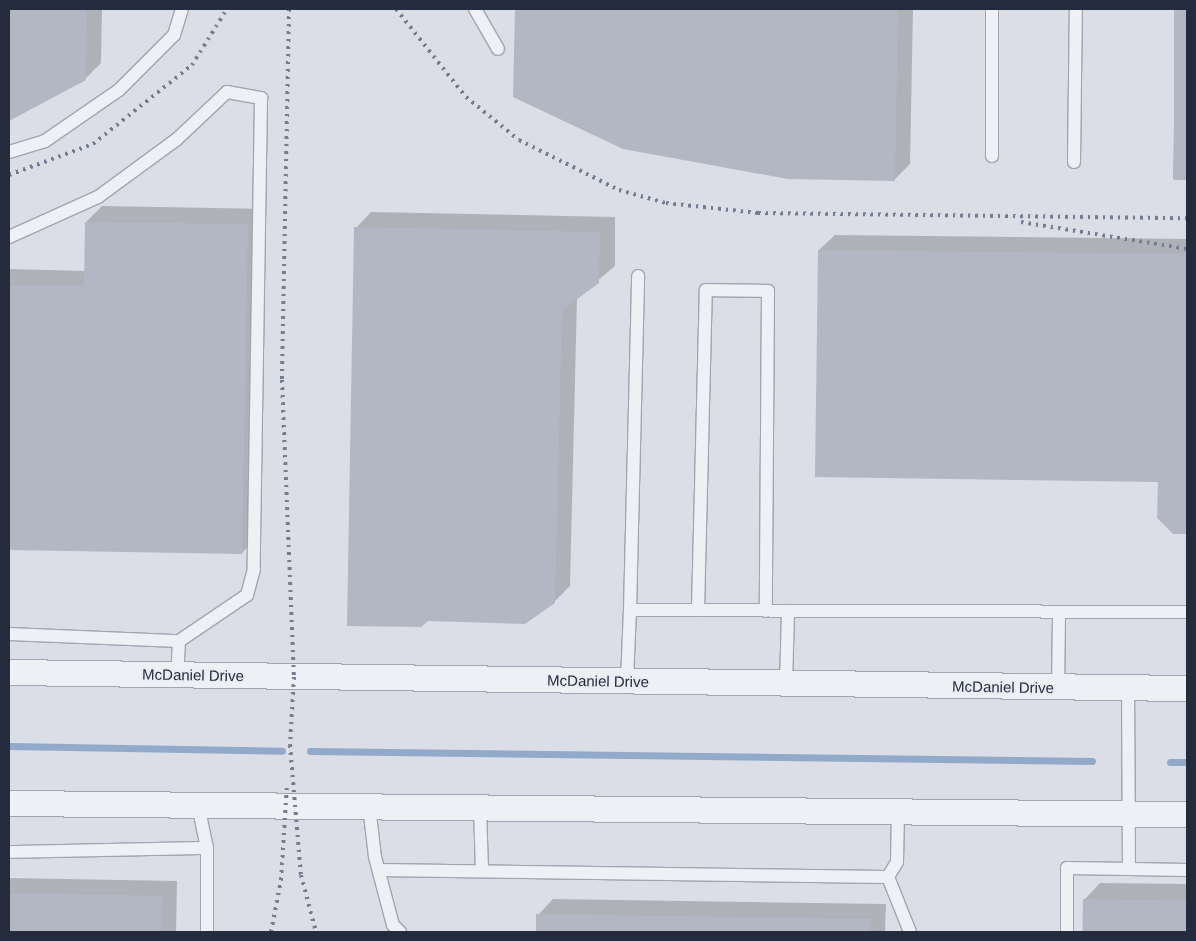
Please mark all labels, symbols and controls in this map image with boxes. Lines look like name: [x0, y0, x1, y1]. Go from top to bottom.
street label: McDaniel Drive: [142, 665, 244, 685]
street label: McDaniel Drive: [547, 671, 649, 691]
street label: McDaniel Drive: [952, 677, 1054, 697]

